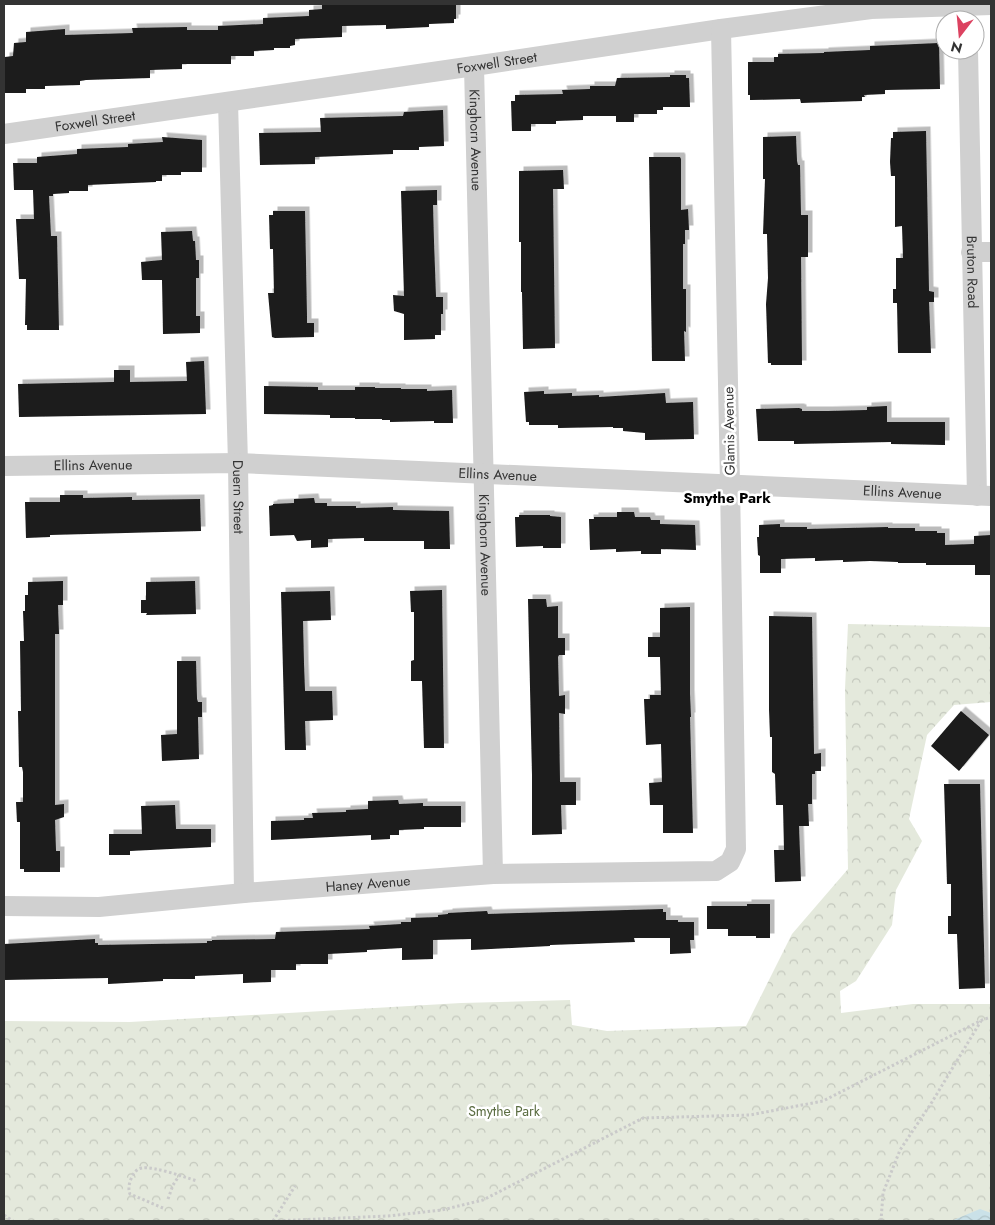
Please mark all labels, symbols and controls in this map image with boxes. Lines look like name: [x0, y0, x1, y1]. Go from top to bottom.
north arrow: [935, 10, 985, 60]
text: N: [948, 36, 965, 59]
street label: Foxwell Street: [455, 47, 539, 78]
street label: Kinghorn Avenue: [465, 89, 487, 191]
street label: Foxwell Street: [54, 105, 137, 137]
street label: Bruton Road: [962, 235, 983, 309]
street label: Glamis Avenue: [718, 386, 740, 476]
street label: Ellins Avenue: [54, 454, 132, 475]
street label: Duern Street: [228, 460, 249, 535]
street label: Ellins Avenue: [458, 463, 537, 486]
street label: Ellins Avenue: [863, 480, 942, 504]
district label: Smythe Park: [683, 487, 771, 509]
street label: Kinghorn Avenue: [474, 494, 496, 596]
street label: Haney Avenue: [325, 870, 411, 897]
park label: Smythe Park: [468, 1101, 541, 1121]

